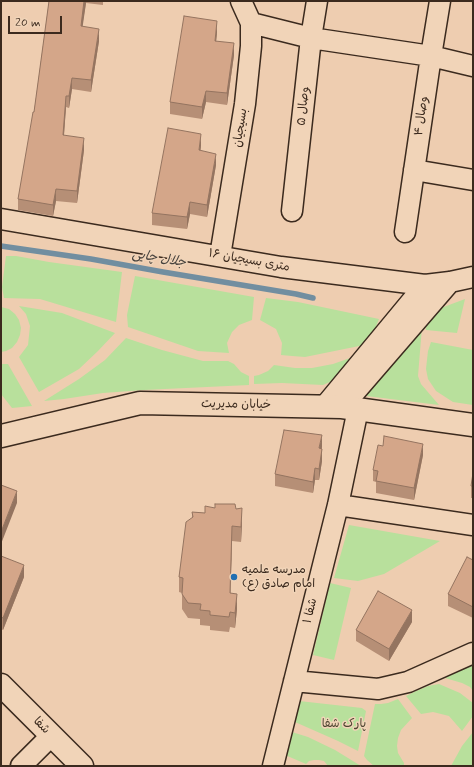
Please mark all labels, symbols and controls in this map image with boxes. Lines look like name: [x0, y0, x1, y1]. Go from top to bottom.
scale bar: [10, 8, 64, 34]
text: 20 m: [15, 15, 41, 31]
street label: وصال ۵: [295, 86, 313, 126]
street label: وصال ۴: [412, 95, 432, 137]
street label: بسیجیان: [231, 107, 251, 149]
water label: جلال چایی: [131, 247, 187, 271]
street label: ۱۶ متری بسیجیان: [207, 247, 291, 275]
street label: خیابان مدیریت: [201, 397, 271, 413]
place label: مدرسه علمیه امام صادق (ع): [242, 563, 315, 591]
marker: مدرسه علمیه امام صادق (ع): [229, 572, 239, 582]
street label: شفا ۱: [301, 597, 321, 625]
street label: شفا: [30, 715, 52, 737]
park label: پارک شفا: [322, 717, 366, 731]

